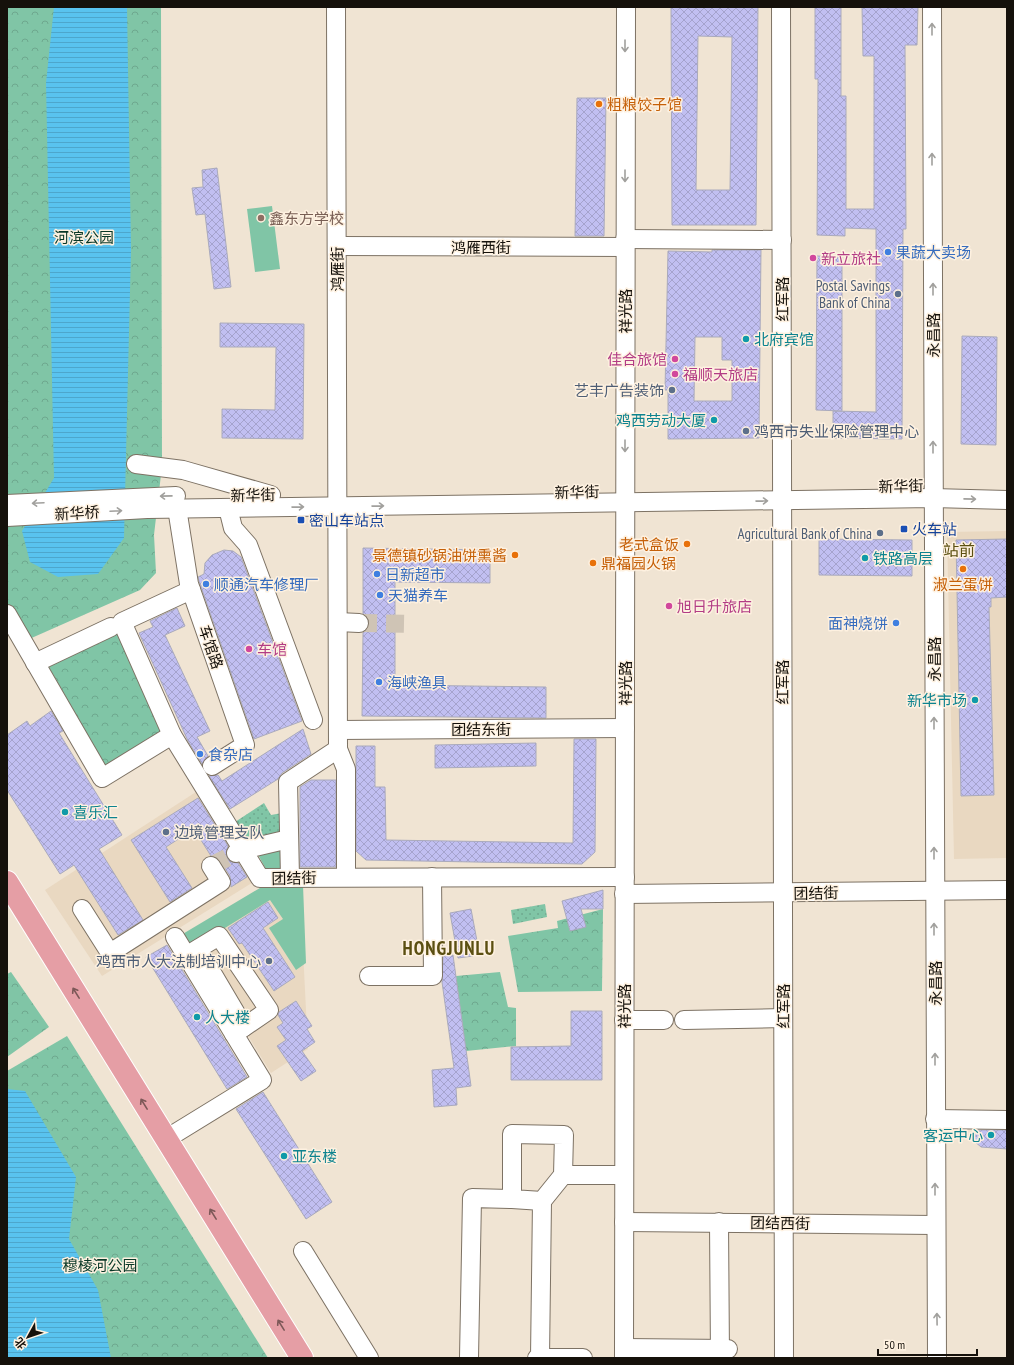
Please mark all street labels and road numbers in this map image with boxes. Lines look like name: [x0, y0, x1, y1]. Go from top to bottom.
street label: 鸿雁西街: [451, 238, 511, 257]
street label: 鸿雁街: [328, 246, 347, 292]
street label: 红军路: [773, 276, 792, 322]
street label: 祥光路: [616, 288, 635, 334]
street label: 永昌路: [924, 312, 943, 358]
street label: 新华街: [878, 476, 924, 496]
street label: 新华街: [554, 482, 600, 502]
street label: 新华街: [230, 485, 276, 505]
street label: 新华桥: [54, 502, 100, 524]
street label: 车馆路: [195, 623, 227, 671]
street label: 永昌路: [925, 636, 944, 682]
street label: 红军路: [773, 659, 792, 705]
street label: 祥光路: [616, 660, 635, 706]
street label: 团结东街: [451, 720, 511, 739]
street label: 团结街: [271, 868, 317, 888]
street label: 团结街: [793, 883, 839, 903]
street label: 永昌路: [926, 960, 945, 1006]
street label: 祥光路: [615, 983, 634, 1029]
street label: 红军路: [774, 983, 793, 1029]
street label: 团结西街: [750, 1213, 810, 1233]

